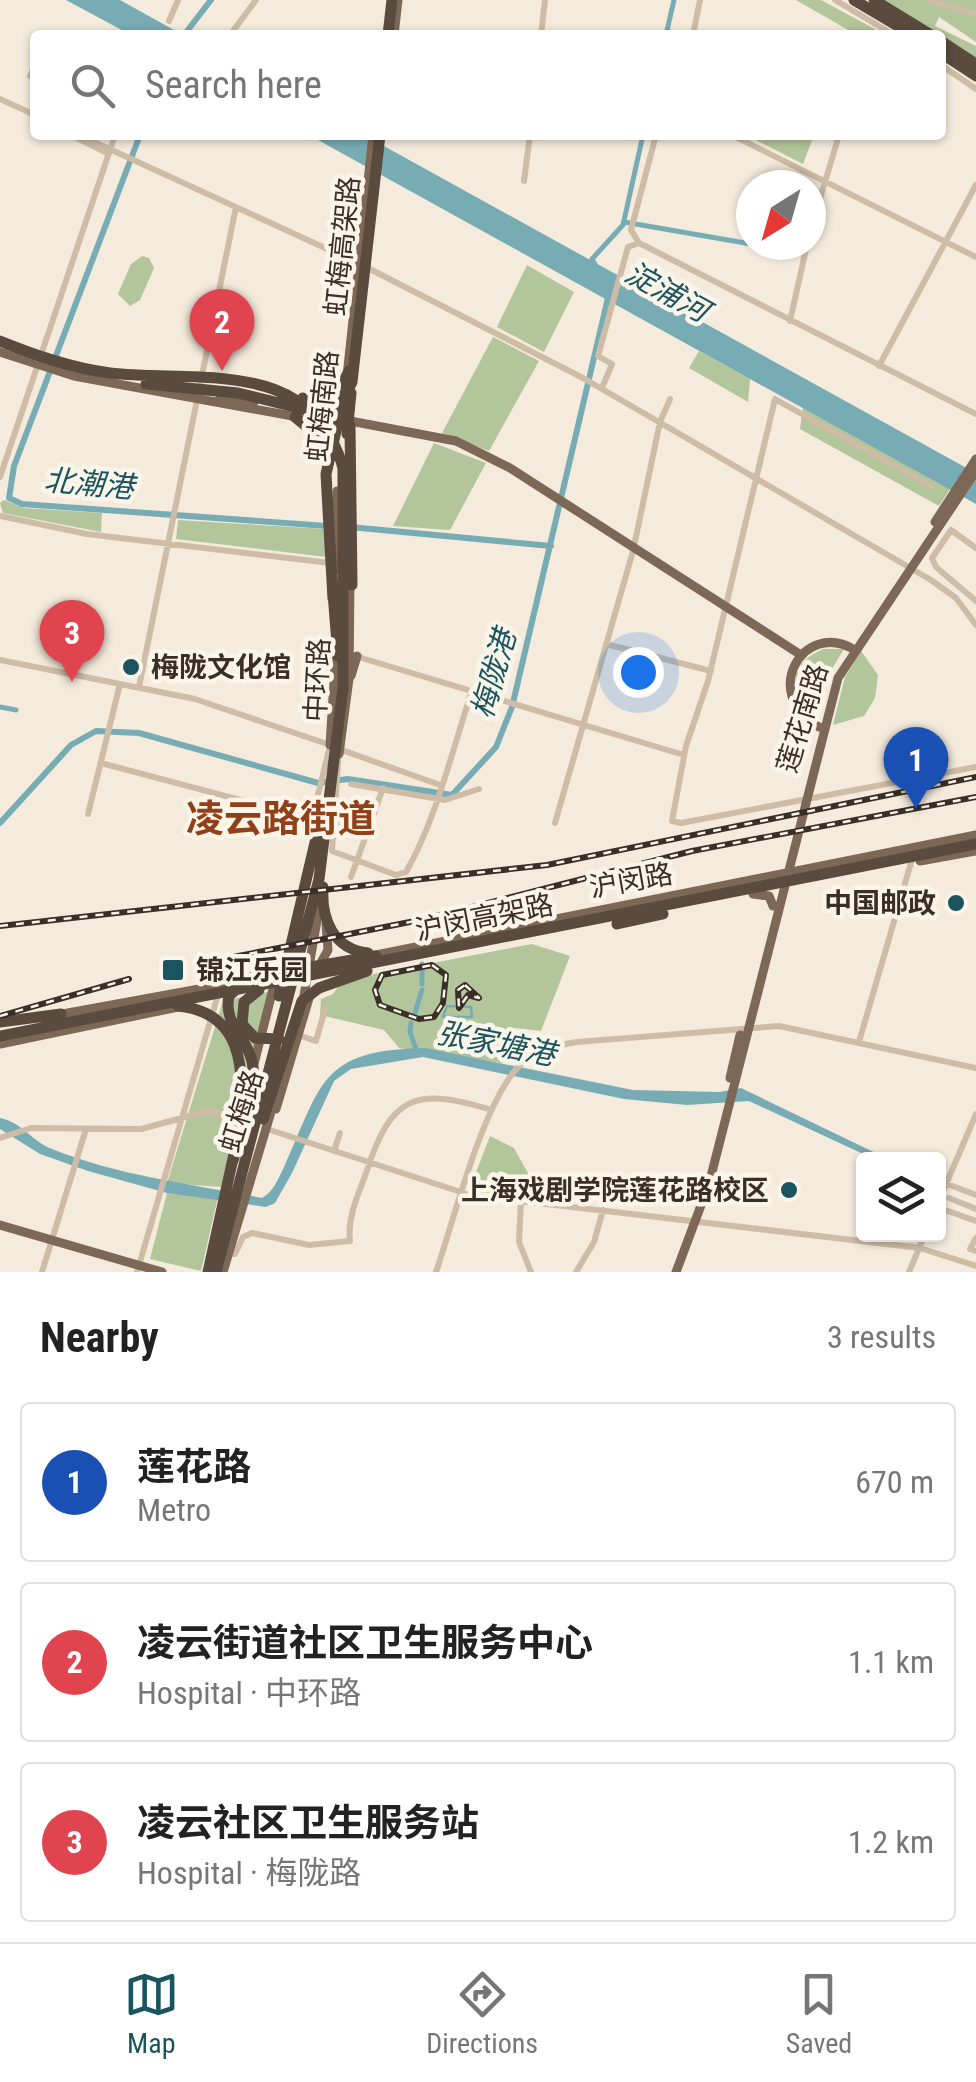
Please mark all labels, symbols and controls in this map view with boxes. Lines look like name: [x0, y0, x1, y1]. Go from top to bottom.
search box: [30, 30, 946, 140]
icon: search: [65, 58, 120, 113]
text: Search here: [145, 63, 322, 107]
north arrow: [736, 170, 826, 260]
street label: 虹梅高架路: [319, 175, 366, 317]
water label: 淀浦河: [619, 254, 719, 331]
pin: 2: [190, 288, 254, 371]
street label: 虹梅南路: [300, 349, 345, 463]
water label: 北潮港: [43, 462, 139, 505]
pin: 3: [40, 600, 104, 682]
water label: 梅陇港: [464, 622, 524, 722]
street label: 中环路: [299, 637, 336, 723]
your location: [613, 647, 664, 698]
place label: 梅陇文化馆: [151, 651, 291, 684]
marker: 梅陇文化馆: [120, 656, 142, 678]
street label: 莲花南路: [770, 660, 835, 777]
pin: 1: [884, 726, 948, 809]
district label: 凌云路街道: [186, 797, 376, 841]
street label: 沪闵路: [587, 857, 675, 904]
place label: 中国邮政: [824, 887, 936, 920]
street label: 沪闵高架路: [412, 888, 556, 947]
marker: 中国邮政: [945, 892, 967, 914]
place label: 锦江乐园: [196, 954, 308, 987]
marker: 锦江乐园: [160, 957, 186, 983]
water label: 张家塘港: [434, 1015, 562, 1073]
street label: 虹梅路: [213, 1066, 270, 1156]
map controls: [856, 1152, 946, 1242]
button: layers: [856, 1152, 946, 1242]
place label: 上海戏剧学院莲花路校区: [461, 1174, 769, 1207]
marker: 上海戏剧学院莲花路校区: [778, 1179, 800, 1201]
text: Nearby: [40, 1313, 159, 1362]
text: 3 results: [827, 1318, 936, 1356]
text: 莲花路: [137, 1445, 251, 1489]
text: 1: [66, 1463, 83, 1501]
text: 670 m: [855, 1463, 934, 1501]
text: Metro: [137, 1491, 211, 1529]
text: 凌云街道社区卫生服务中心: [137, 1621, 593, 1665]
text: 2: [66, 1643, 83, 1681]
text: 1.1 km: [848, 1643, 934, 1681]
text: Hospital · 中环路: [137, 1674, 361, 1712]
text: 凌云社区卫生服务站: [137, 1801, 479, 1845]
text: 3: [66, 1823, 83, 1861]
text: 1.2 km: [848, 1823, 934, 1861]
text: Hospital · 梅陇路: [137, 1854, 361, 1892]
tab: Map: [124, 1967, 179, 2060]
tab: Directions: [426, 1967, 538, 2060]
tab: Saved: [786, 1967, 852, 2060]

